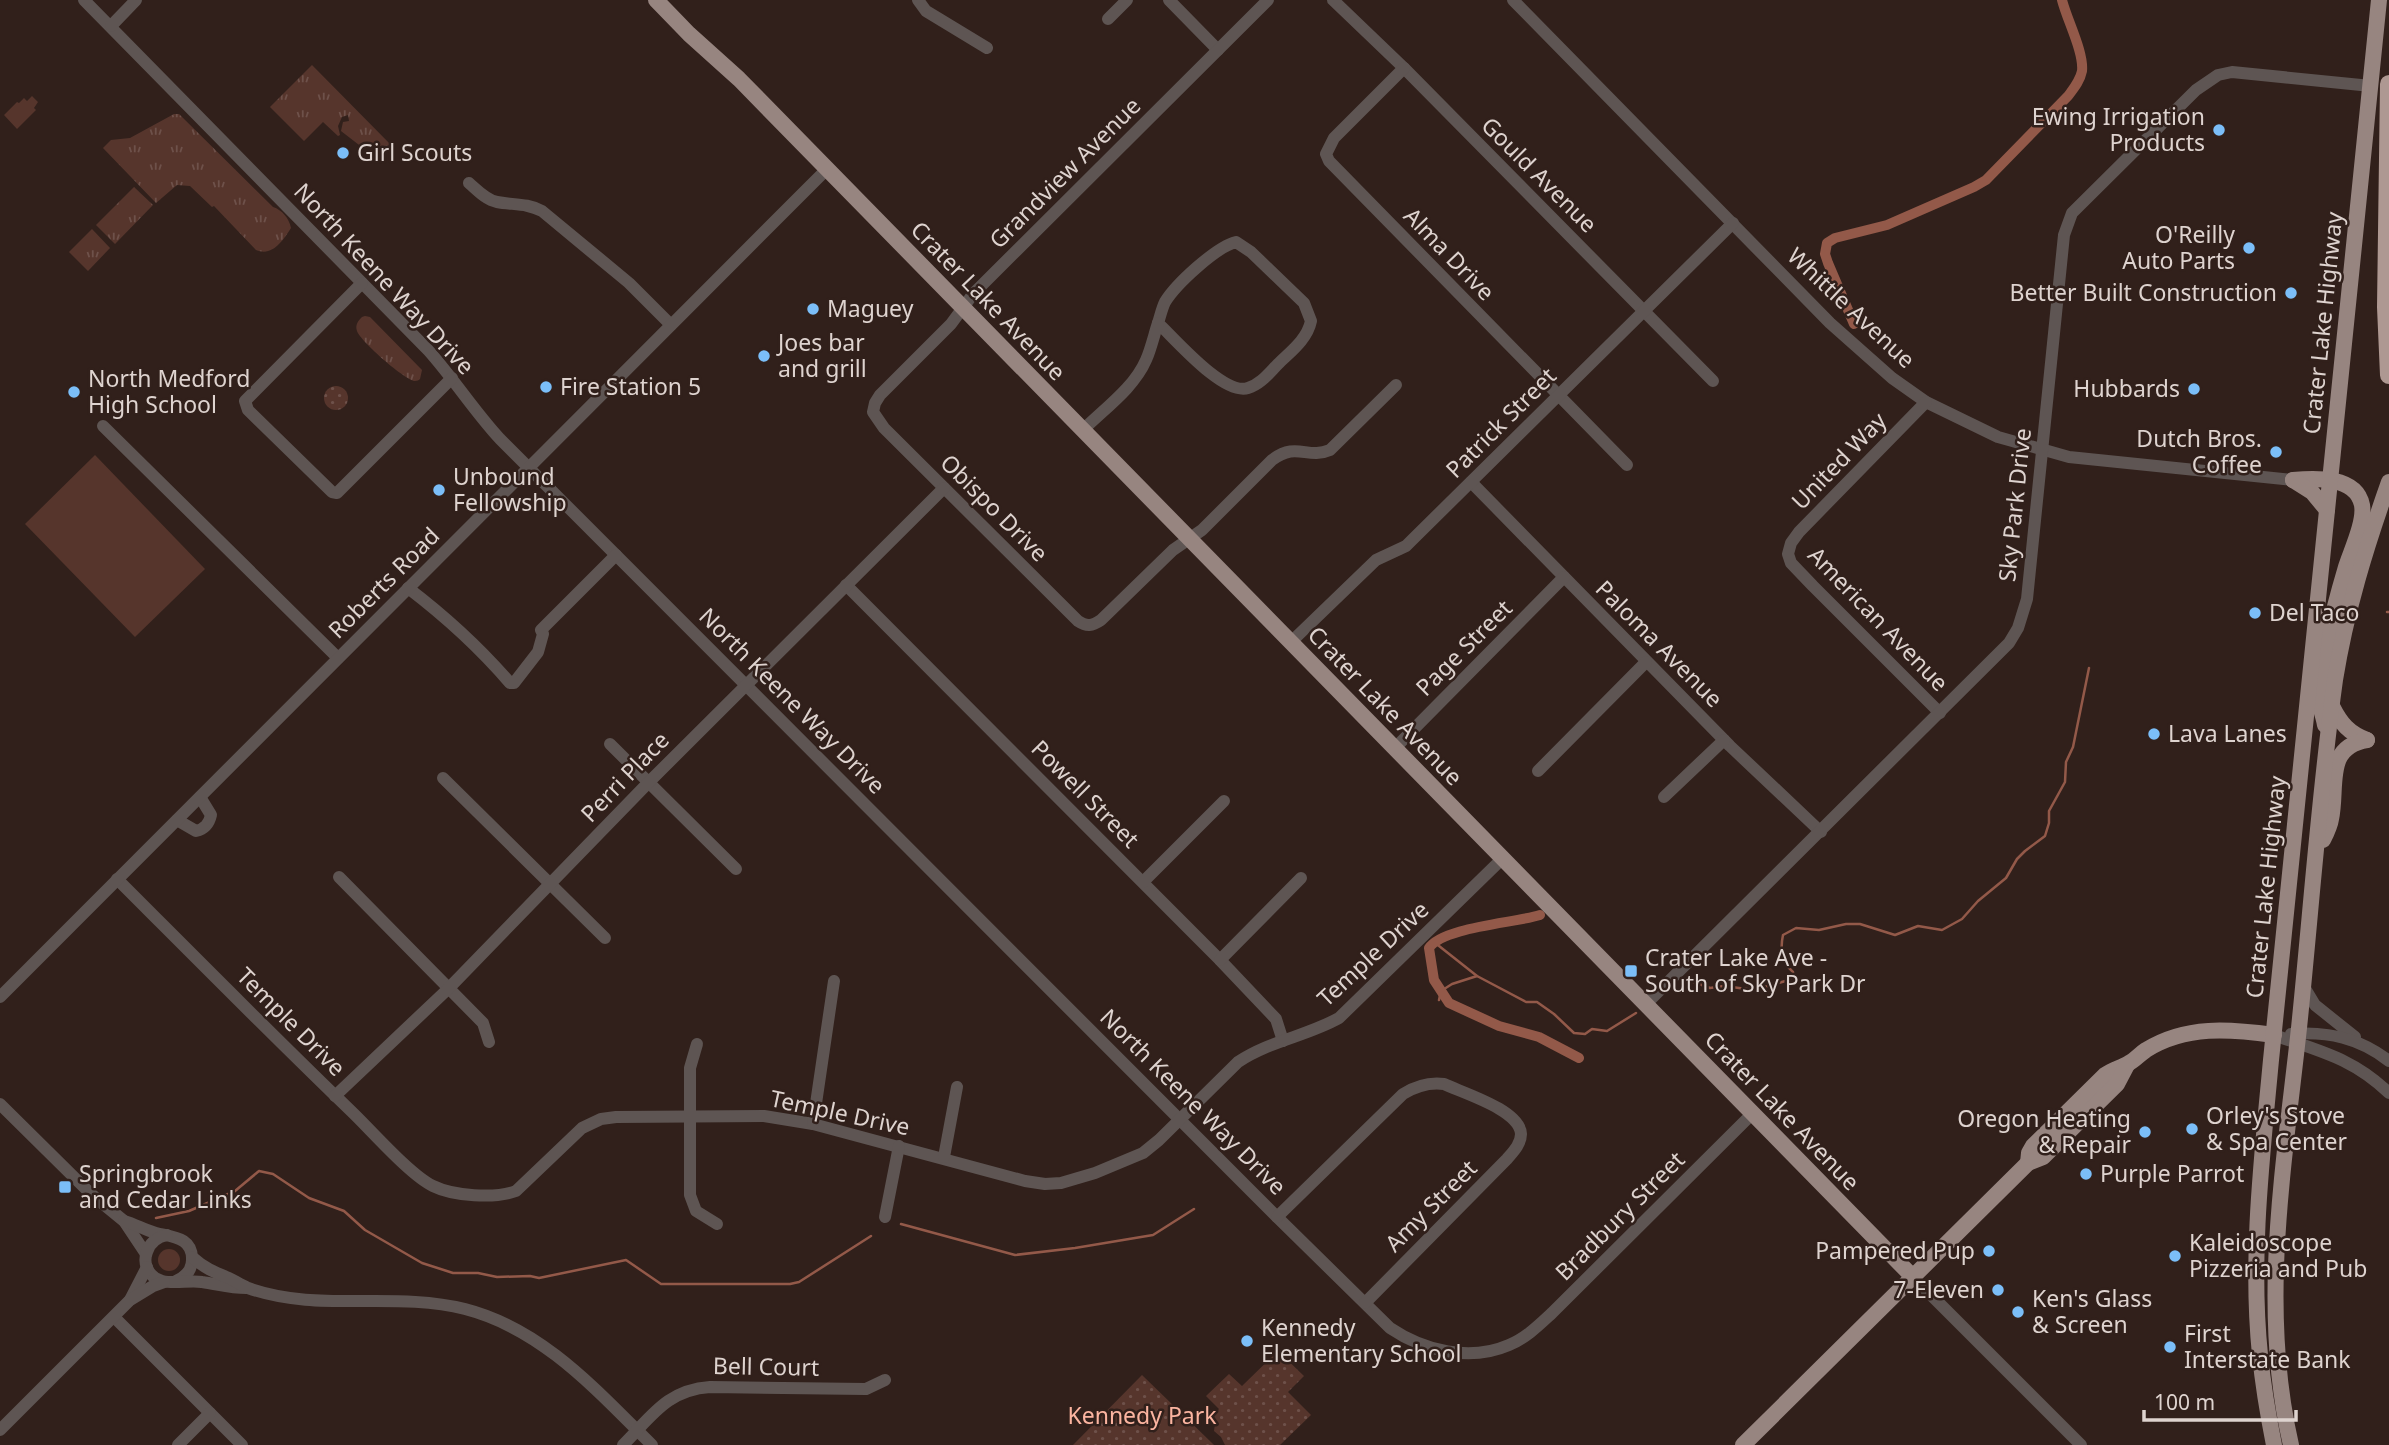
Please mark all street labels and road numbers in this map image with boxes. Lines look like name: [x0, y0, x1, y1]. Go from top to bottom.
street label: Grandview Avenue: [982, 90, 1147, 255]
street label: Gould Avenue: [1475, 109, 1605, 239]
street label: North Keene Way Drive: [287, 176, 482, 381]
street label: Alma Drive: [1397, 200, 1502, 307]
street label: Crater Lake Highway: [2294, 210, 2350, 436]
street label: Crater Lake Avenue: [904, 214, 1073, 387]
street label: Whittle Avenue: [1781, 240, 1922, 375]
street label: Patrick Street: [1438, 360, 1563, 485]
street label: United Way: [1784, 404, 1893, 516]
street label: Sky Park Drive: [1990, 427, 2038, 583]
street label: Obispo Drive: [934, 446, 1056, 568]
street label: Roberts Road: [321, 520, 446, 645]
street label: American Avenue: [1801, 539, 1956, 698]
street label: Paloma Avenue: [1589, 573, 1730, 714]
street label: Page Street: [1408, 592, 1518, 702]
street label: North Keene Way Drive: [693, 600, 893, 800]
street label: Crater Lake Avenue: [1301, 619, 1470, 792]
street label: Perri Place: [573, 724, 676, 829]
street label: Powell Street: [1025, 732, 1147, 854]
street label: Crater Lake Highway: [2237, 774, 2293, 1000]
street label: Temple Drive: [1310, 893, 1435, 1013]
street label: Temple Drive: [230, 960, 353, 1083]
street label: North Keene Way Drive: [1094, 1001, 1294, 1201]
street label: Crater Lake Avenue: [1698, 1024, 1867, 1197]
street label: Temple Drive: [768, 1082, 913, 1142]
street label: Bradbury Street: [1548, 1144, 1691, 1287]
street label: Amy Street: [1377, 1152, 1483, 1258]
street label: Bell Court: [713, 1349, 819, 1383]

